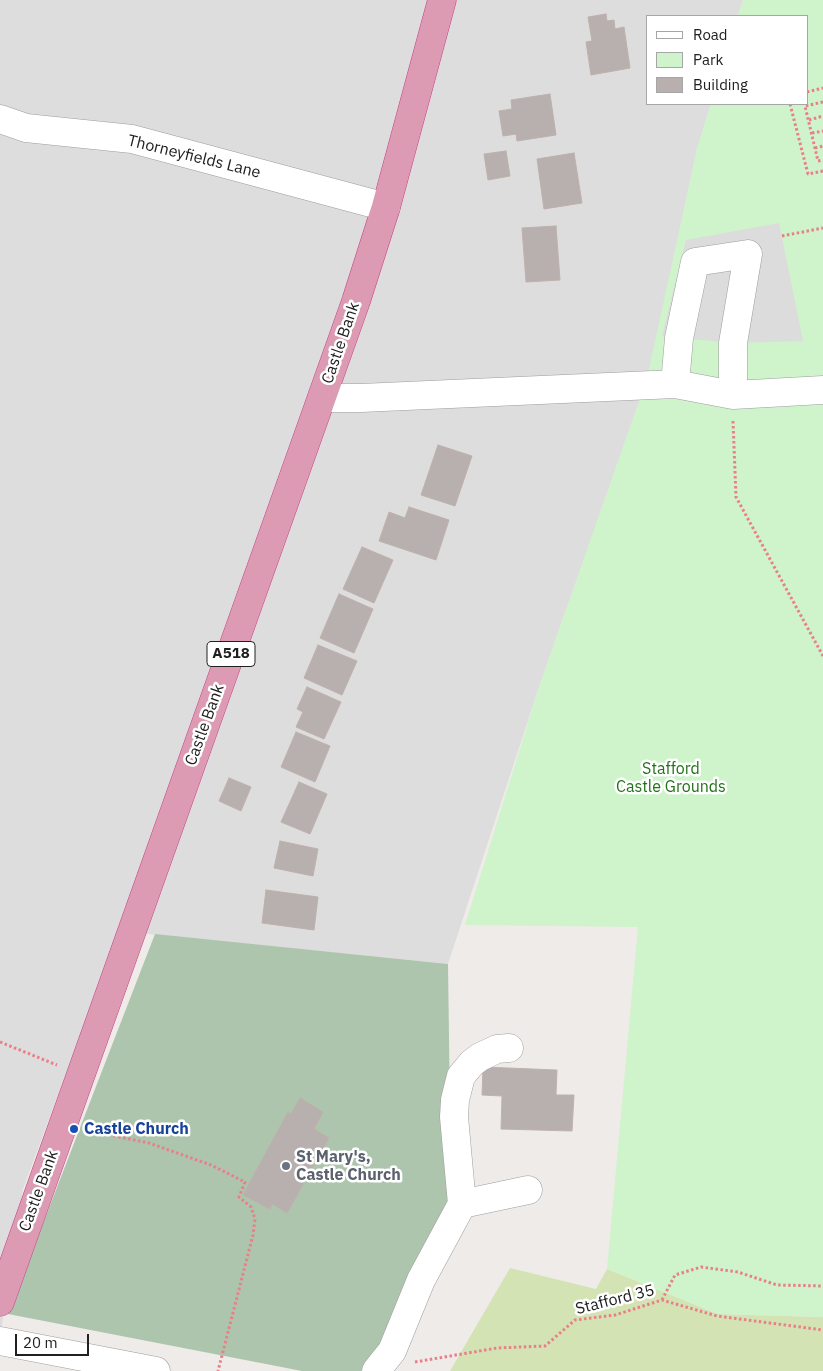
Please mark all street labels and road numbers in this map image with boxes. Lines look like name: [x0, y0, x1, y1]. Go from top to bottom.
street label: Thorneyfields Lane: [126, 131, 262, 183]
street label: Castle Bank: [318, 300, 364, 386]
road number: A518: [207, 642, 255, 666]
street label: Castle Bank: [181, 682, 229, 768]
street label: Castle Bank: [15, 1148, 63, 1234]
street label: Stafford 35: [574, 1281, 656, 1319]

